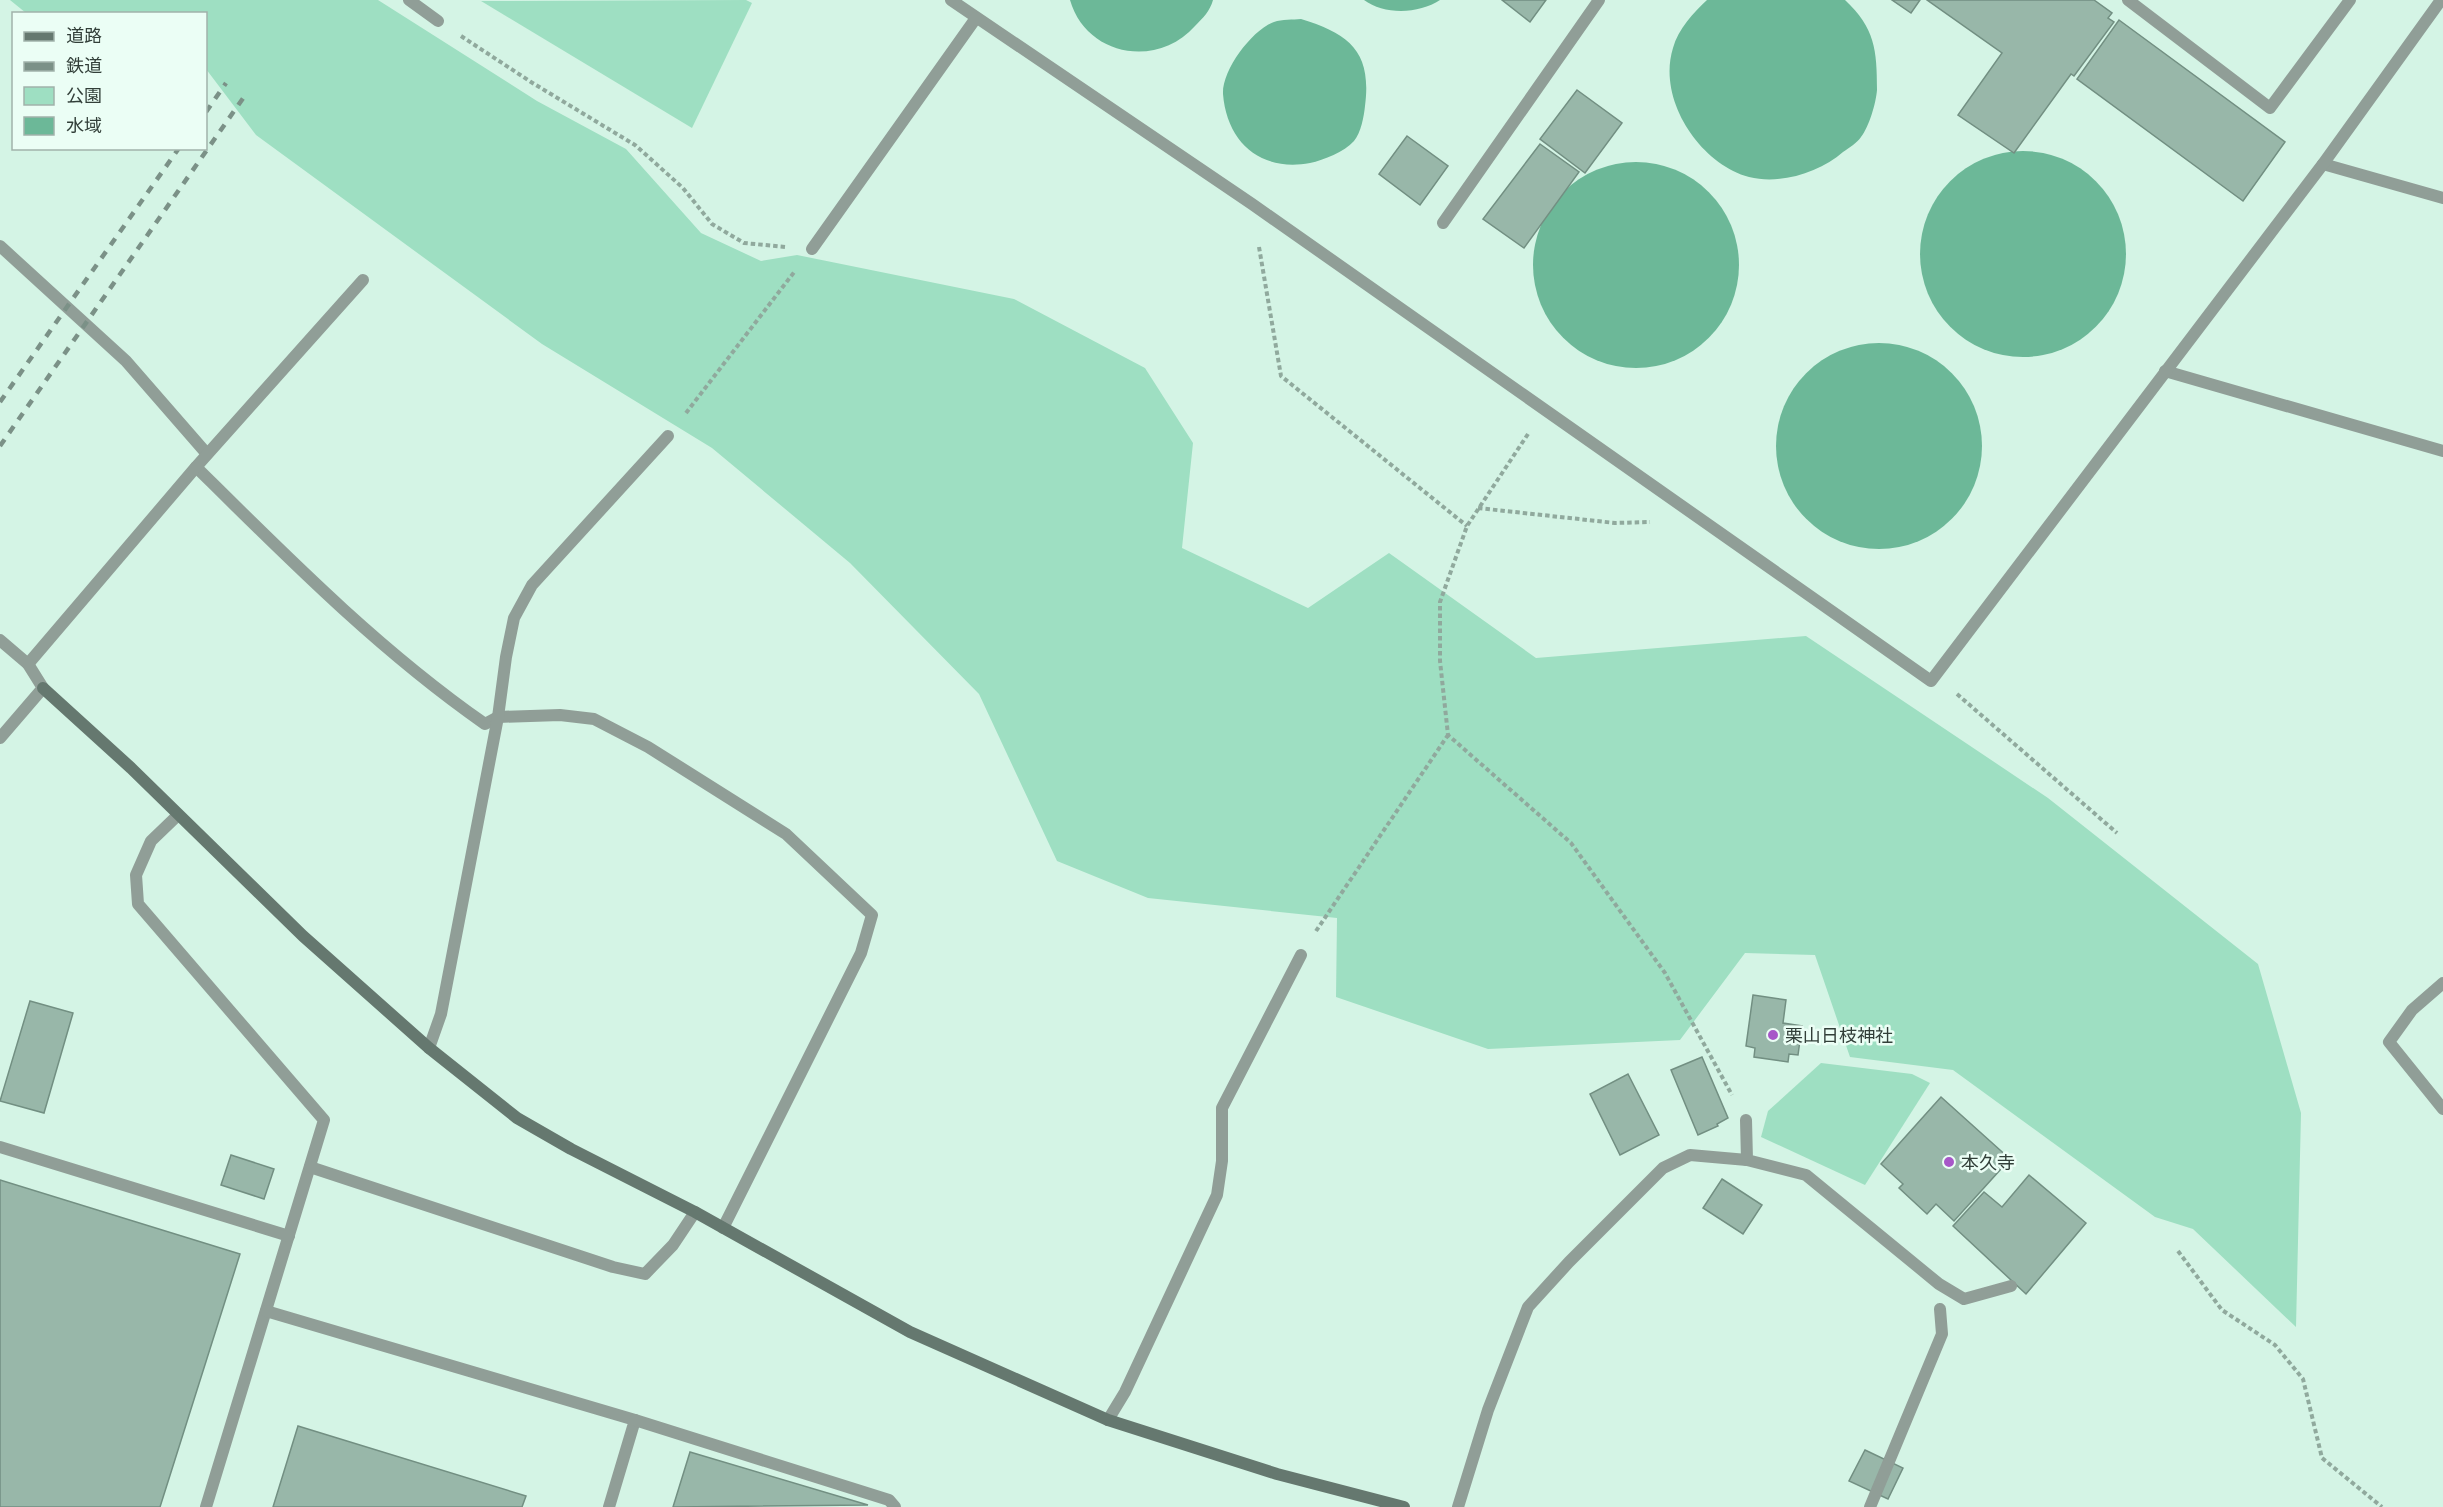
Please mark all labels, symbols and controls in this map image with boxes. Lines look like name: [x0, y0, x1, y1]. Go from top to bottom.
legend: [12, 12, 207, 150]
text: 道路: [66, 25, 102, 46]
text: 鉄道: [66, 55, 102, 76]
text: 公園: [66, 85, 102, 106]
text: 水域: [66, 115, 102, 136]
place label: 栗山日枝神社: [1785, 1025, 1893, 1046]
marker: 栗山日枝神社: [1766, 1028, 1780, 1042]
place label: 本久寺: [1961, 1152, 2015, 1173]
marker: 本久寺: [1942, 1155, 1956, 1169]

